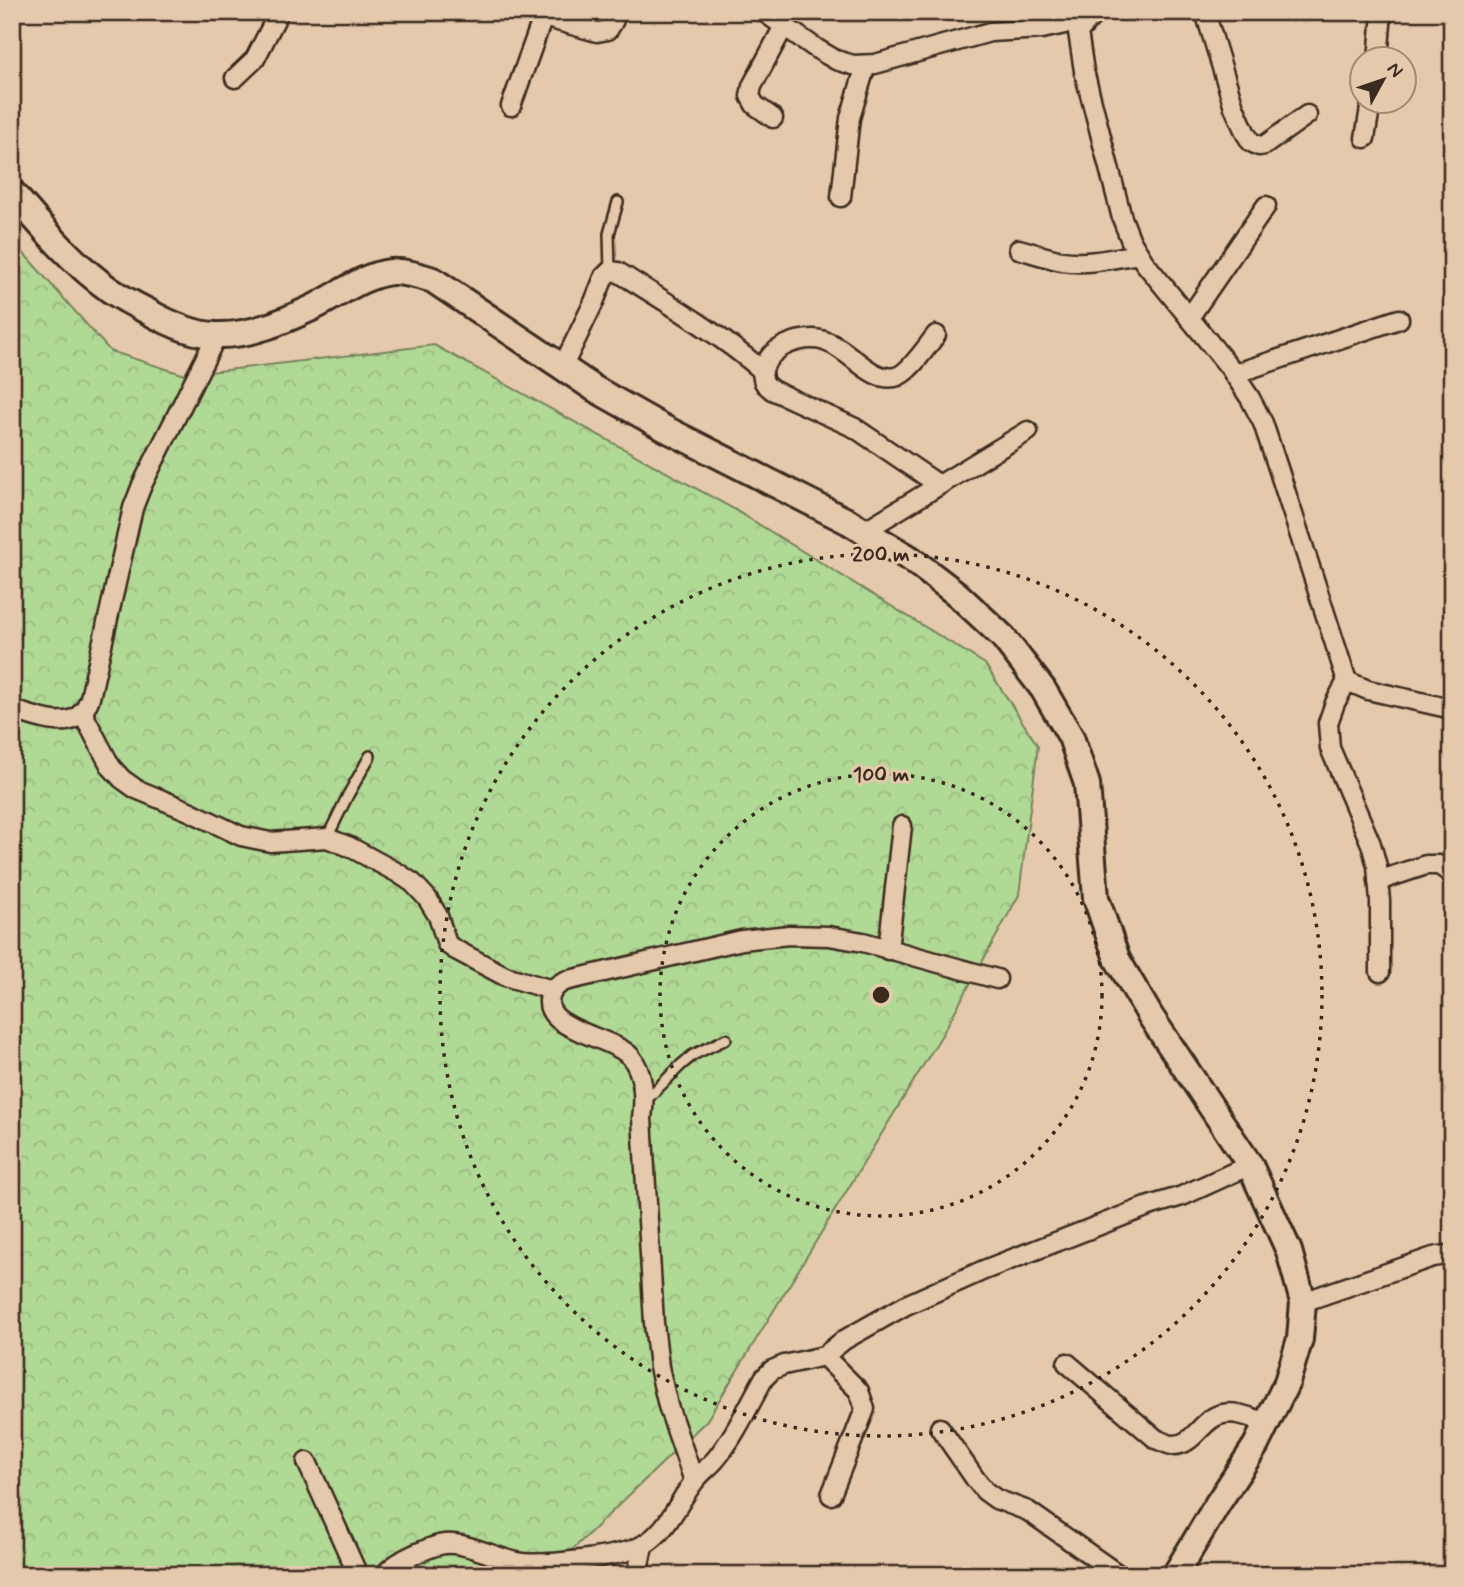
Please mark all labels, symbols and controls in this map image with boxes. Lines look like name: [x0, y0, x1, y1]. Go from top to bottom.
north arrow: [1348, 46, 1418, 116]
text: N: [1381, 57, 1409, 83]
text: 200 m: [852, 541, 910, 569]
text: 100 m: [853, 761, 909, 789]
centre of rings: [869, 983, 893, 1007]

